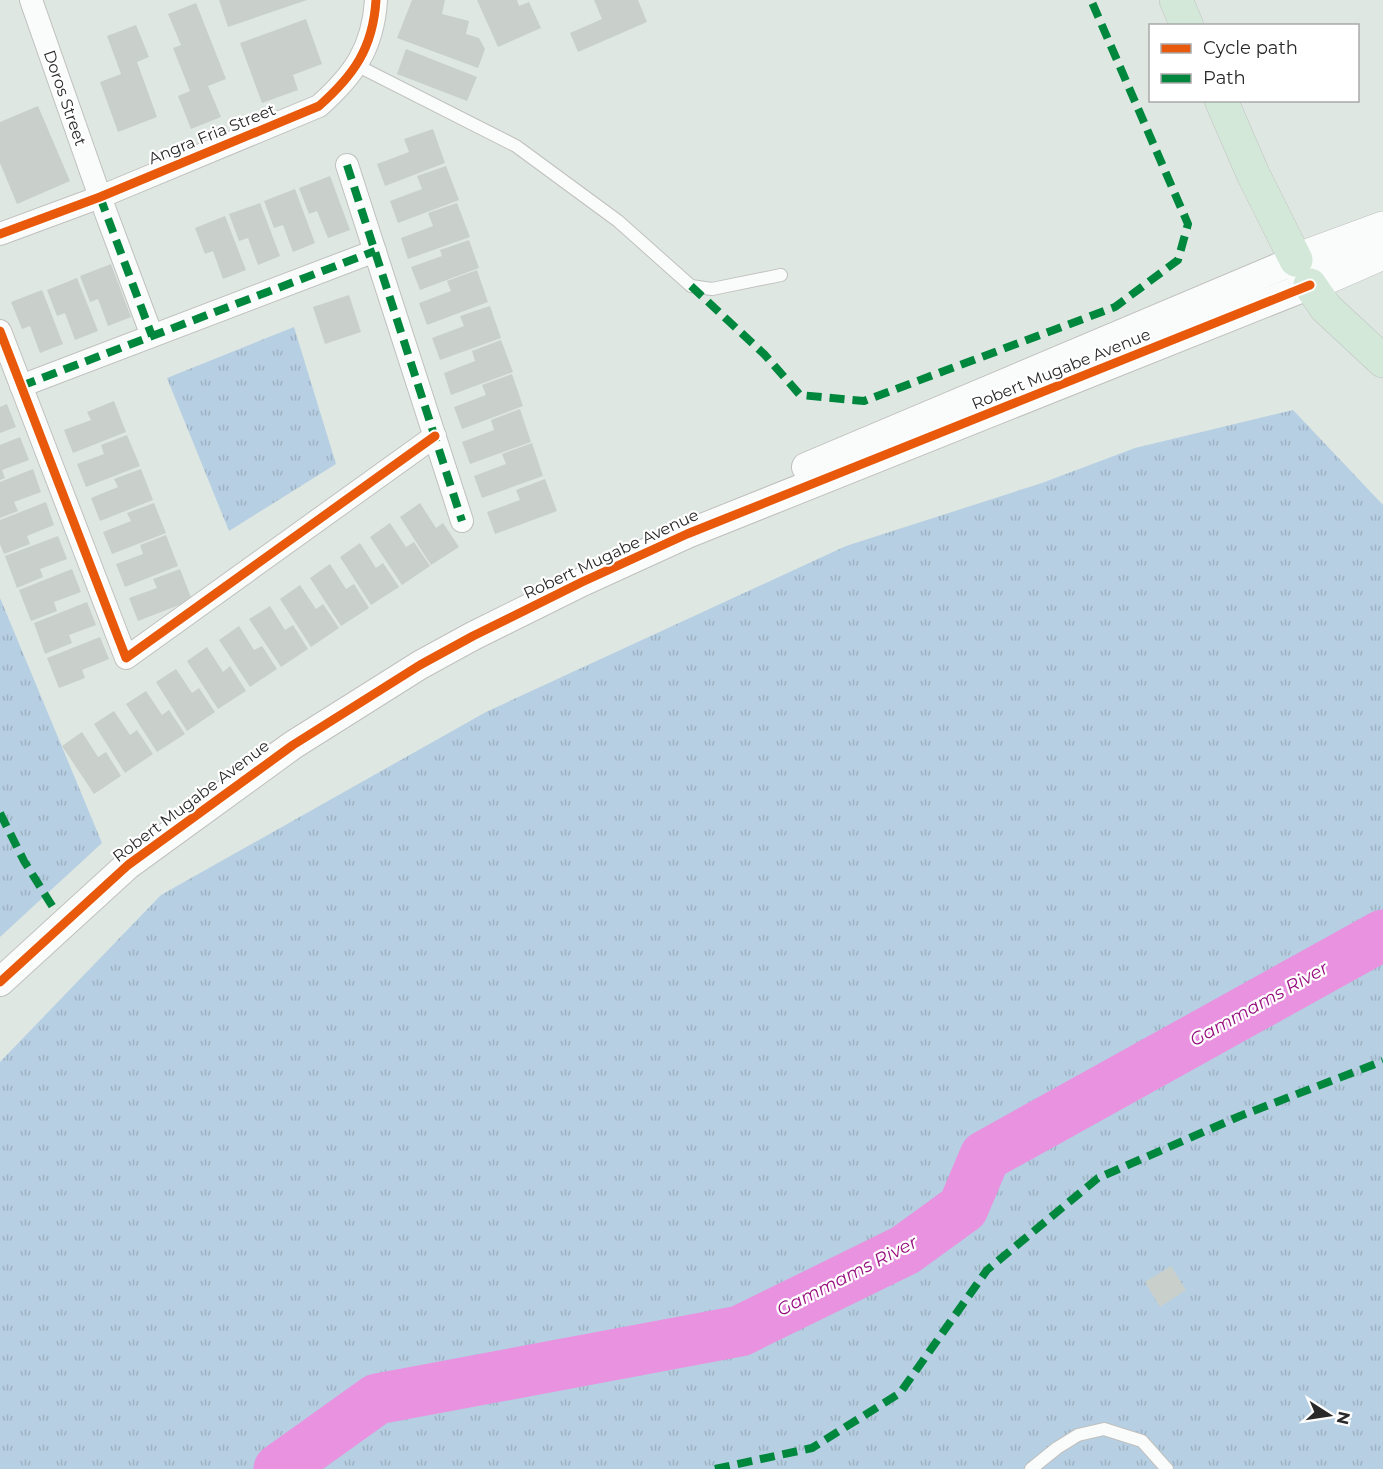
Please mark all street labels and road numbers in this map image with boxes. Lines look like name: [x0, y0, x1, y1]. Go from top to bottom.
street label: Doros Street: [40, 48, 90, 149]
street label: Angra Fria Street: [146, 100, 279, 168]
street label: Robert Mugabe Avenue: [969, 324, 1153, 414]
street label: Robert Mugabe Avenue: [520, 505, 702, 603]
street label: Robert Mugabe Avenue: [109, 736, 273, 866]

